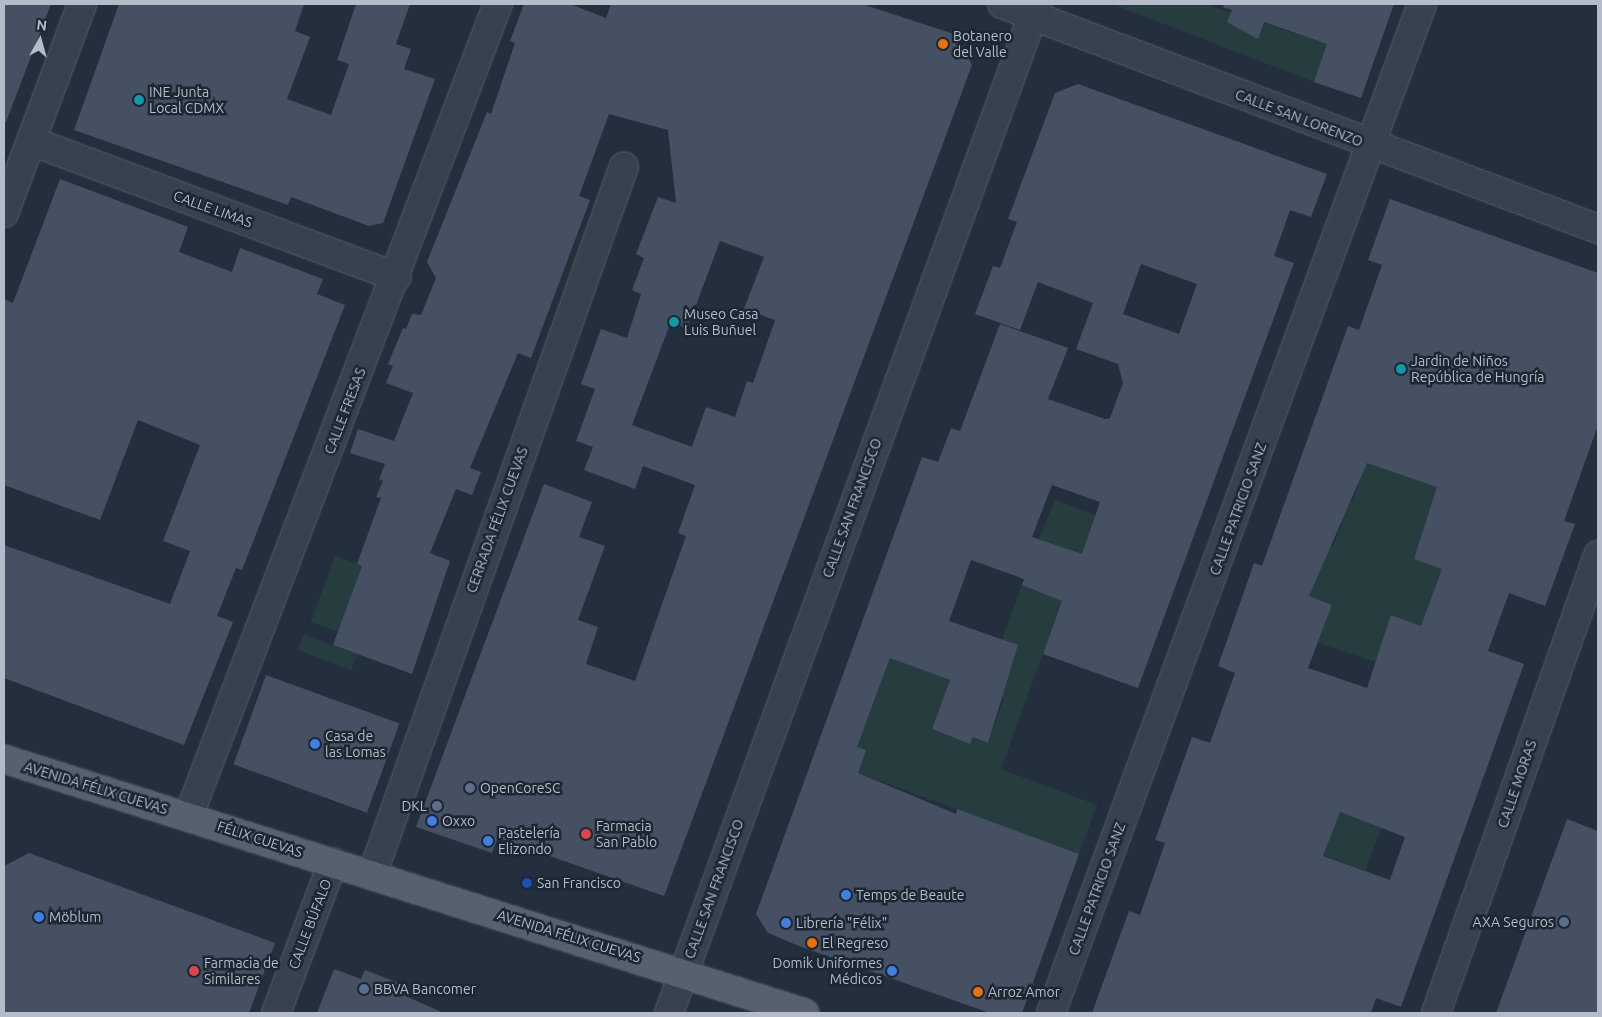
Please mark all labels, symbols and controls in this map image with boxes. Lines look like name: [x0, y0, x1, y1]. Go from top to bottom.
north arrow: [15, 15, 65, 65]
text: N: [36, 17, 48, 34]
place label: Botanero del Valle: [953, 28, 1012, 60]
marker: Botanero del Valle: [937, 38, 949, 50]
place label: INE Junta Local CDMX: [149, 84, 224, 116]
street label: CALLE SAN LORENZO: [1233, 86, 1365, 150]
marker: INE Junta Local CDMX: [133, 94, 145, 106]
street label: CALLE LIMAS: [171, 187, 255, 231]
place label: Museo Casa Luis Buñuel: [684, 306, 758, 338]
marker: Museo Casa Luis Buñuel: [668, 316, 680, 328]
place label: Jardin de Niños República de Hungría: [1411, 353, 1545, 386]
marker: Jardin de Niños República de Hungría: [1395, 363, 1407, 375]
street label: CALLE FRESAS: [321, 365, 369, 457]
street label: CALLE SAN FRANCISCO: [819, 436, 885, 580]
street label: CALLE PATRICIO SANZ: [1206, 440, 1270, 578]
street label: CERRADA FÉLIX CUEVAS: [463, 445, 531, 595]
place label: Casa de las Lomas: [325, 728, 386, 760]
marker: Casa de las Lomas: [309, 738, 321, 750]
street label: CALLE MORAS: [1494, 738, 1540, 830]
street label: AVENIDA FÉLIX CUEVAS: [22, 758, 170, 818]
place label: OpenCoreSC: [480, 780, 560, 796]
marker: OpenCoreSC: [464, 782, 476, 794]
place label: DKL: [401, 798, 427, 814]
marker: DKL: [431, 800, 443, 812]
place label: Oxxo: [442, 813, 475, 829]
marker: Oxxo: [426, 815, 438, 827]
street label: FÉLIX CUEVAS: [215, 817, 305, 861]
street label: CALLE SAN FRANCISCO: [681, 817, 747, 961]
place label: Farmacia San Pablo: [596, 818, 657, 850]
street label: CALLE PATRICIO SANZ: [1065, 820, 1129, 958]
place label: Pastelería Elizondo: [498, 825, 560, 858]
marker: Farmacia San Pablo: [580, 828, 592, 840]
marker: Pastelería Elizondo: [482, 835, 494, 847]
place label: San Francisco: [537, 875, 621, 891]
street label: CALLE BÚFALO: [285, 877, 335, 971]
marker: San Francisco: [521, 877, 533, 889]
place label: Temps de Beaute: [856, 887, 965, 903]
marker: Temps de Beaute: [840, 889, 852, 901]
street label: AVENIDA FÉLIX CUEVAS: [495, 906, 643, 966]
place label: Möblum: [49, 909, 101, 925]
marker: Möblum: [33, 911, 45, 923]
place label: AXA Seguros: [1473, 914, 1554, 930]
place label: Librería "Félix": [796, 915, 887, 931]
marker: AXA Seguros: [1558, 916, 1570, 928]
marker: Librería "Félix": [780, 917, 792, 929]
place label: El Regreso: [822, 935, 888, 951]
marker: El Regreso: [806, 937, 818, 949]
place label: Farmacia de Similares: [204, 955, 279, 988]
place label: Domik Uniformes Médicos: [773, 955, 882, 988]
marker: Farmacia de Similares: [188, 965, 200, 977]
marker: Domik Uniformes Médicos: [886, 965, 898, 977]
place label: BBVA Bancomer: [374, 981, 476, 997]
marker: BBVA Bancomer: [358, 983, 370, 995]
place label: Arroz Amor: [988, 984, 1060, 1000]
marker: Arroz Amor: [972, 986, 984, 998]

